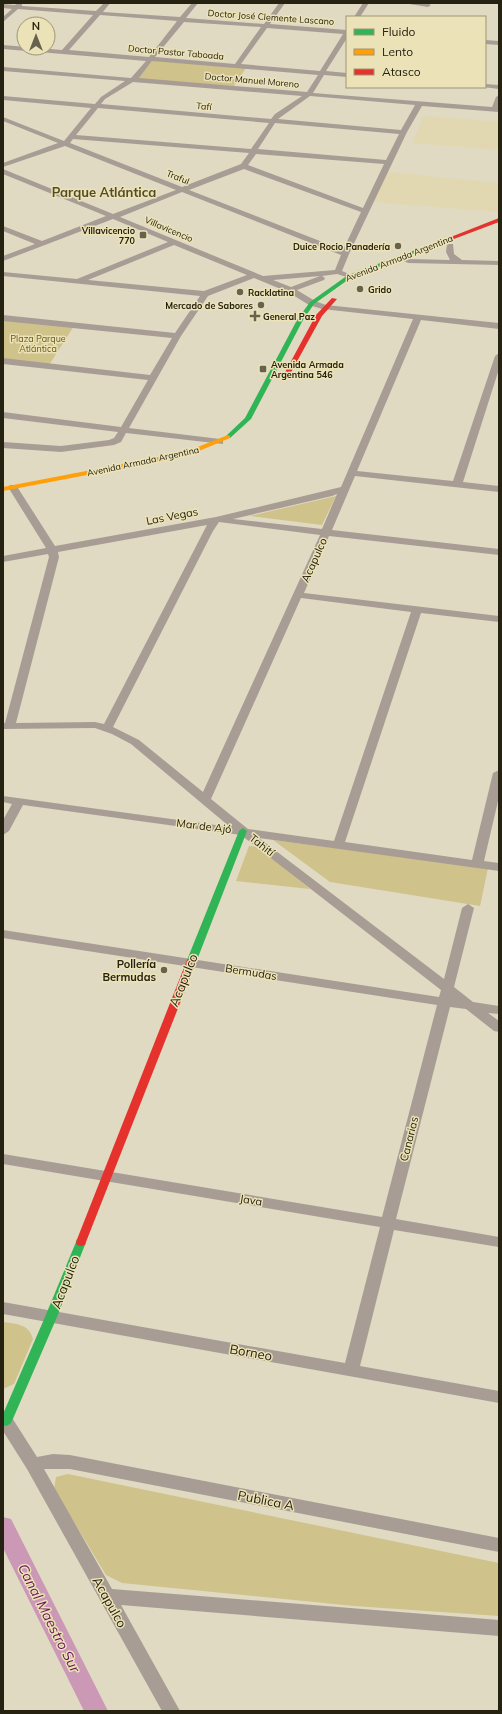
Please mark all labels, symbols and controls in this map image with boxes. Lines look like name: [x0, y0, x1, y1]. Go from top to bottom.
street label: Doctor José Clemente Lascano: [207, 7, 335, 27]
north arrow: [16, 16, 56, 56]
legend: [346, 16, 486, 88]
text: N: [32, 19, 40, 33]
text: Fluido: [382, 24, 416, 39]
street label: Doctor Pastor Taboada: [128, 42, 224, 62]
text: Lento: [382, 44, 413, 59]
text: Atasco: [382, 64, 421, 79]
street label: Doctor Manuel Moreno: [204, 70, 300, 90]
street label: Tafí: [196, 100, 213, 112]
street label: Traful: [165, 167, 191, 187]
district label: Parque Atlántica: [52, 184, 156, 200]
street label: Villavicencio: [143, 214, 195, 244]
place label: Villavicencio 770: [81, 225, 136, 246]
marker: Villavicencio 770: [138, 230, 148, 240]
street label: Avenida Armada Argentina: [344, 232, 454, 284]
place label: Duice Rocio Panadería: [293, 241, 390, 252]
marker: Duice Rocio Panadería: [393, 241, 403, 251]
marker: Grido: [355, 284, 365, 294]
place label: Grido: [368, 284, 391, 295]
marker: Racklatina: [235, 287, 245, 297]
place label: Racklatina: [248, 287, 294, 298]
place label: Mercado de Sabores: [165, 300, 253, 311]
marker: Mercado de Sabores: [256, 300, 266, 310]
marker: General Paz: [250, 311, 260, 321]
place label: General Paz: [263, 311, 315, 322]
park label: Plaza Parque Atlántica: [10, 333, 66, 354]
place label: Avenida Armada Argentina 546: [271, 359, 344, 380]
marker: Avenida Armada Argentina 546: [258, 364, 268, 374]
street label: Avenida Armada Argentina: [86, 444, 200, 478]
street label: Las Vegas: [145, 504, 199, 528]
street label: Acapulco: [298, 536, 330, 584]
street label: Mar de Ajó: [176, 816, 232, 836]
street label: Tahití: [247, 831, 278, 860]
street label: Acapulco: [165, 951, 201, 1009]
place label: Pollería Bermudas: [102, 957, 156, 984]
street label: Bermudas: [224, 961, 278, 983]
marker: Pollería Bermudas: [159, 965, 169, 975]
street label: Canarias: [397, 1115, 421, 1163]
street label: Java: [239, 1191, 263, 1209]
street label: Acapulco: [48, 1253, 82, 1311]
street label: Borneo: [228, 1340, 274, 1364]
street label: Publica A: [236, 1487, 296, 1513]
water label: Canal Maestro Sur: [14, 1561, 85, 1676]
street label: Acapulco: [89, 1574, 131, 1630]

